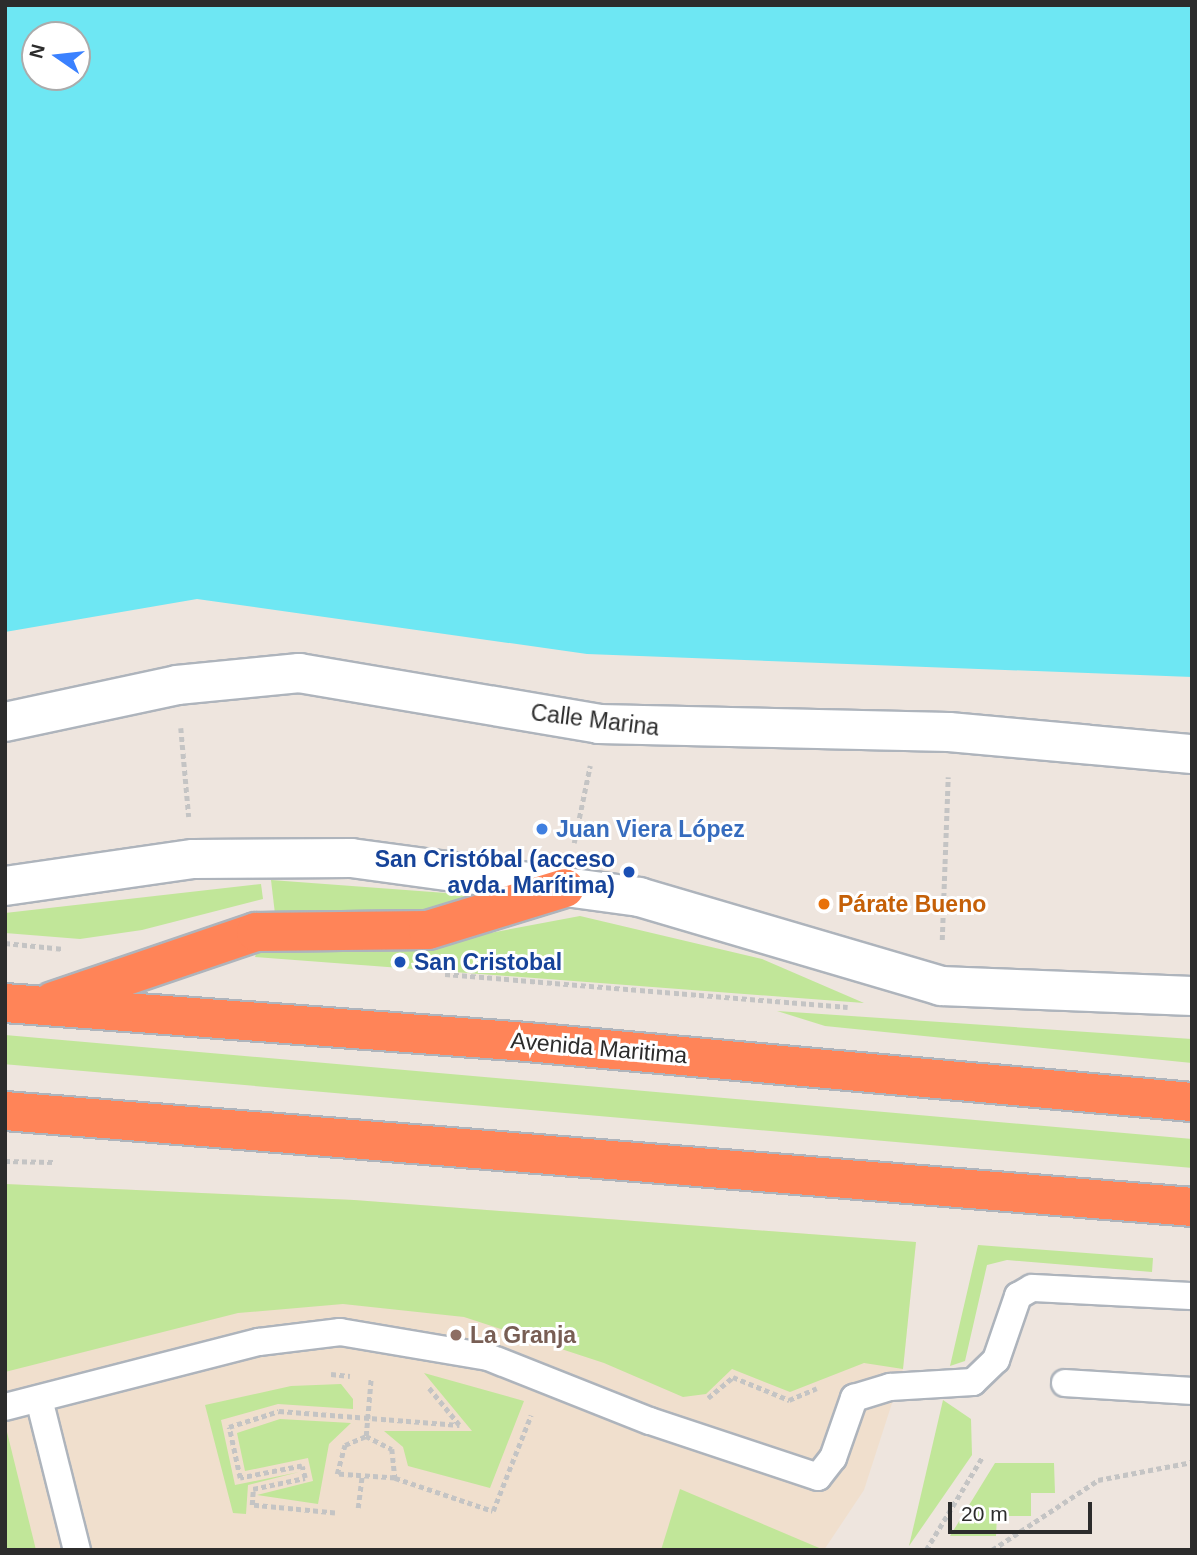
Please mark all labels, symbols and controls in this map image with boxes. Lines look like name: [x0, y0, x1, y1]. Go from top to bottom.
north arrow: [21, 21, 91, 91]
text: N: [25, 42, 49, 60]
street label: Calle Marina: [529, 698, 661, 742]
place label: Juan Viera López: [556, 815, 745, 843]
marker: Juan Viera López: [534, 821, 550, 837]
place label: San Cristóbal (acceso avda. Marítima): [375, 845, 615, 899]
marker: San Cristóbal (acceso avda. Marítima): [621, 864, 637, 880]
place label: Párate Bueno: [838, 890, 986, 918]
marker: Párate Bueno: [816, 896, 832, 912]
place label: San Cristobal: [414, 948, 562, 976]
marker: San Cristobal: [392, 954, 408, 970]
street label: Avenida Maritima: [510, 1027, 688, 1069]
place label: La Granja: [470, 1321, 576, 1349]
marker: La Granja: [448, 1327, 464, 1343]
scale bar: [952, 1488, 1096, 1532]
text: 20 m: [961, 1502, 1008, 1525]

